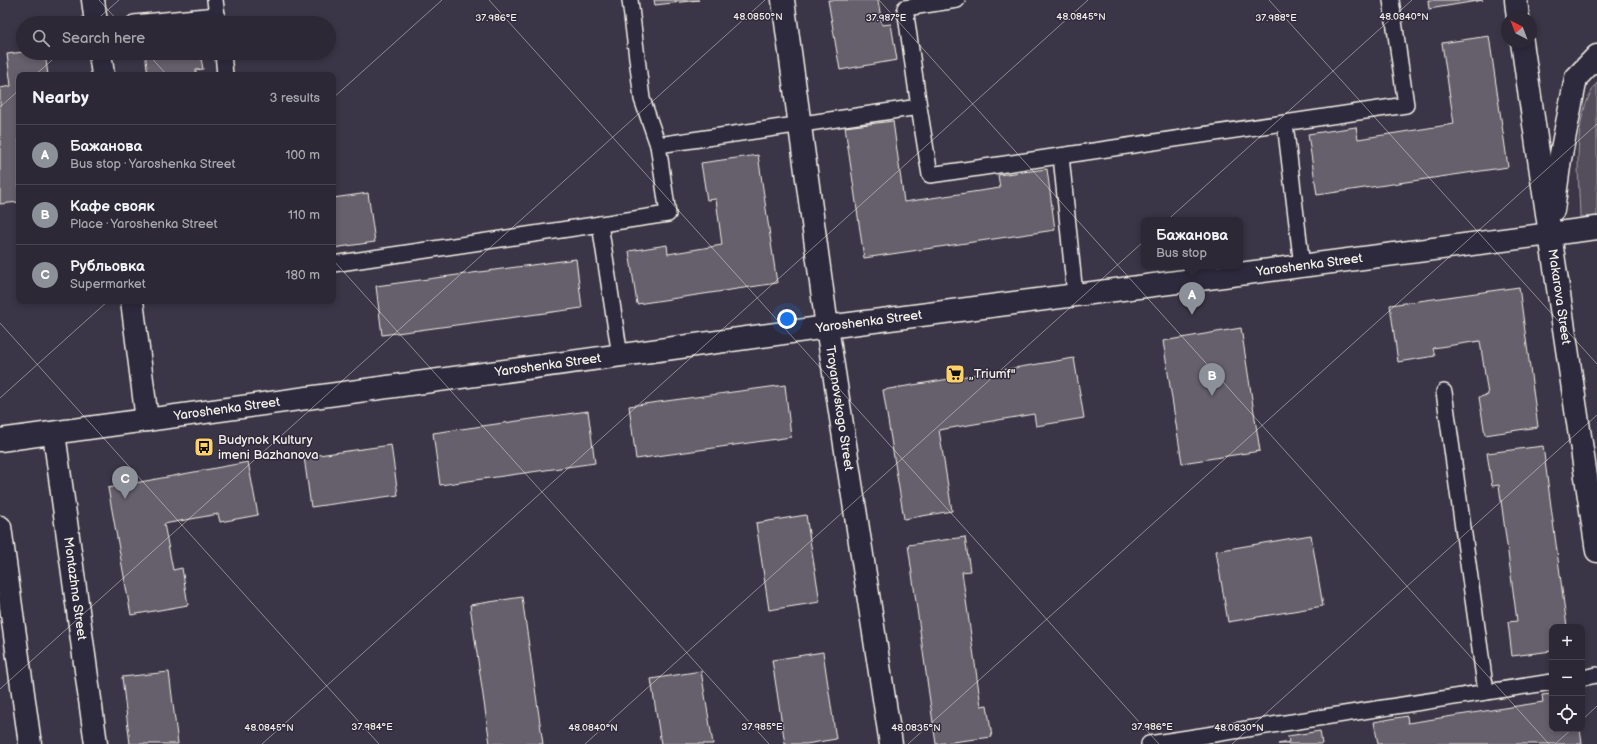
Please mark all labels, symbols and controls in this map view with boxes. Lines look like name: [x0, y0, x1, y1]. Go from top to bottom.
text: 48.0850°N: [733, 11, 783, 23]
text: 48.0845°N: [1056, 11, 1106, 23]
text: 48.0840°N: [1379, 11, 1429, 23]
text: 37.986°E: [475, 12, 517, 24]
text: 37.987°E: [866, 12, 907, 24]
text: 37.988°E: [1255, 12, 1297, 24]
north arrow: [1501, 12, 1537, 48]
search box: [16, 16, 336, 60]
icon: search: [30, 27, 52, 49]
text: Search here: [62, 29, 145, 48]
text: Nearby: [32, 88, 89, 108]
text: 3 results: [269, 90, 320, 106]
text: Бажанова: [70, 137, 142, 156]
text: A: [41, 147, 49, 163]
text: 100 m: [285, 147, 320, 163]
text: Bus stop · Yaroshenka Street: [70, 156, 235, 172]
text: Кафе свояк: [70, 197, 155, 216]
text: B: [40, 207, 50, 223]
text: 110 m: [288, 207, 320, 223]
text: Place · Yaroshenka Street: [70, 216, 217, 232]
popup: [1141, 217, 1243, 269]
text: Бажанова: [1156, 226, 1228, 245]
text: Bus stop: [1156, 245, 1207, 261]
street label: Makarova Street: [1544, 248, 1574, 345]
street label: Yaroshenka Street: [1254, 250, 1363, 280]
text: Рубльовка: [70, 257, 145, 276]
text: C: [40, 267, 50, 283]
text: 180 m: [285, 267, 320, 283]
text: Supermarket: [70, 276, 146, 292]
pin: A: [1179, 282, 1205, 315]
street label: Yaroshenka Street: [814, 307, 923, 337]
your location: [777, 309, 797, 329]
street label: Troyanovskogo Street: [822, 344, 857, 472]
street label: Yaroshenka Street: [493, 350, 602, 380]
supermarket icon: ,,Triumf": [944, 363, 966, 385]
pin: B: [1199, 363, 1225, 396]
place label: ,,Triumf": [969, 366, 1016, 382]
street label: Yaroshenka Street: [172, 394, 281, 424]
place label: Budynok Kultury imeni Bazhanova: [218, 432, 319, 463]
bus stop icon: Budynok Kultury imeni Bazhanova: [193, 436, 215, 458]
pin: C: [112, 466, 138, 499]
street label: Montazhna Street: [60, 536, 90, 641]
map controls: [1549, 624, 1585, 732]
button: +: [1549, 624, 1585, 660]
button: −: [1549, 660, 1585, 696]
button: locate: [1549, 696, 1585, 732]
text: 37.984°E: [351, 721, 393, 733]
text: 37.985°E: [741, 721, 783, 733]
text: 37.986°E: [1131, 721, 1173, 733]
text: 48.0845°N: [244, 722, 294, 734]
text: 48.0840°N: [568, 722, 618, 734]
text: 48.0835°N: [891, 722, 941, 734]
text: 48.0830°N: [1214, 722, 1264, 734]

